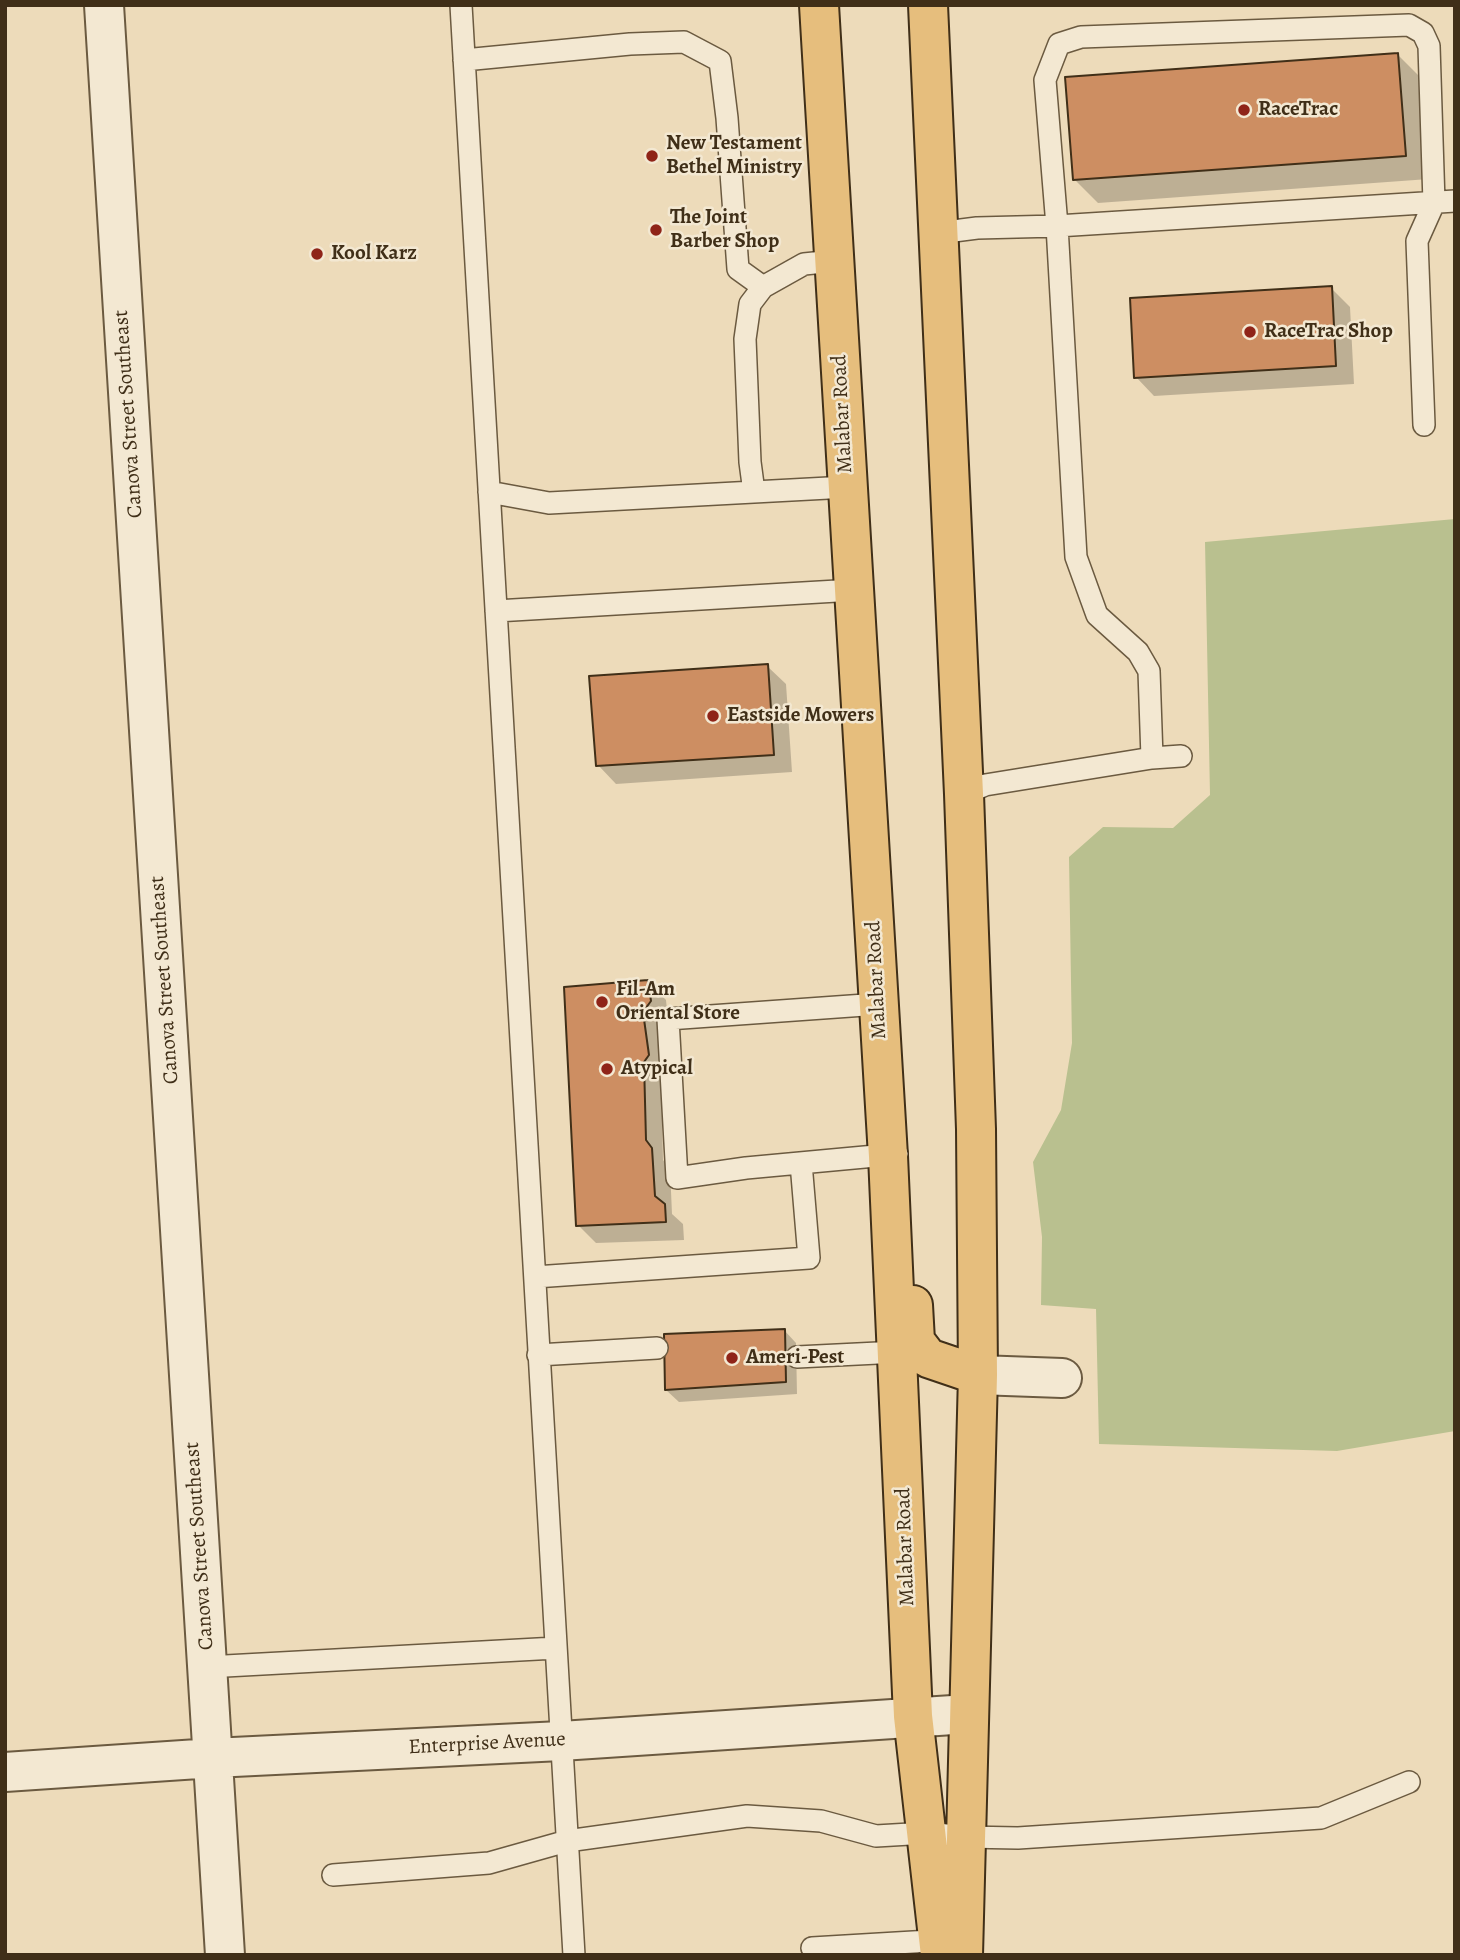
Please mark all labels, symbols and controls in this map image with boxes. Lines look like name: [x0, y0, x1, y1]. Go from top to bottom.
place label: RaceTrac: [1258, 97, 1338, 123]
marker: RaceTrac: [1236, 102, 1252, 118]
place label: New Testament Bethel Ministry: [666, 131, 802, 181]
marker: New Testament Bethel Ministry: [644, 148, 660, 164]
place label: The Joint Barber Shop: [670, 205, 779, 255]
marker: The Joint Barber Shop: [648, 222, 664, 238]
place label: Kool Karz: [331, 241, 417, 267]
marker: Kool Karz: [309, 246, 325, 262]
street label: Canova Street Southeast: [109, 309, 149, 519]
place label: RaceTrac Shop: [1264, 319, 1393, 345]
marker: RaceTrac Shop: [1242, 324, 1258, 340]
street label: Malabar Road: [827, 354, 859, 474]
place label: Eastside Mowers: [727, 703, 874, 729]
marker: Eastside Mowers: [705, 708, 721, 724]
street label: Canova Street Southeast: [145, 875, 185, 1085]
street label: Malabar Road: [861, 920, 893, 1040]
place label: Fil-Am Oriental Store: [616, 977, 740, 1027]
marker: Fil-Am Oriental Store: [594, 994, 610, 1010]
place label: Atypical: [621, 1056, 693, 1082]
marker: Atypical: [599, 1061, 615, 1077]
place label: Ameri-Pest: [746, 1345, 844, 1371]
marker: Ameri-Pest: [724, 1350, 740, 1366]
street label: Canova Street Southeast: [180, 1441, 220, 1651]
street label: Malabar Road: [891, 1487, 921, 1607]
street label: Enterprise Avenue: [408, 1727, 566, 1761]

